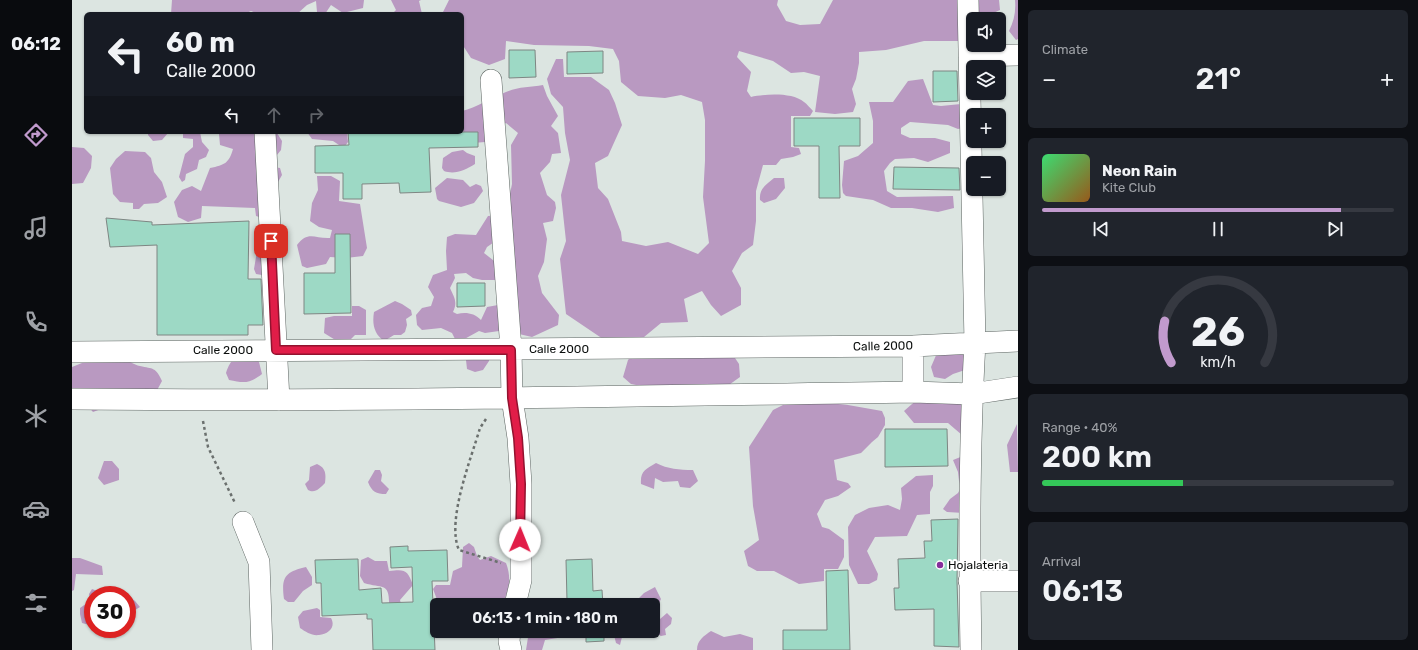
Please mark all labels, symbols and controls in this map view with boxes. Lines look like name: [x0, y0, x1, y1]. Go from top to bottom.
map controls: [966, 12, 1006, 196]
button: sound: [966, 12, 1006, 52]
text: 60 m: [166, 26, 235, 59]
icon: left: [100, 28, 152, 80]
text: 06:12: [11, 33, 61, 55]
text: Climate: [1042, 42, 1088, 57]
text: Calle 2000: [166, 60, 256, 82]
button: layers: [966, 60, 1006, 100]
text: 21°: [1196, 61, 1241, 97]
text: −: [1042, 66, 1056, 93]
text: +: [1380, 66, 1394, 93]
icon: left: [221, 104, 243, 126]
icon: ahead: [263, 104, 285, 126]
icon: right: [305, 104, 327, 126]
button: +: [966, 108, 1006, 148]
icon: directions: [22, 121, 50, 149]
button: −: [966, 156, 1006, 196]
text: Neon Rain: [1102, 162, 1177, 180]
text: Kite Club: [1102, 180, 1156, 195]
icon: music: [22, 214, 50, 242]
icon: previous: [1090, 218, 1112, 240]
icon: pause: [1207, 218, 1229, 240]
icon: next: [1324, 218, 1346, 240]
pin: [254, 224, 288, 258]
icon: arrive: [260, 230, 282, 252]
text: 26: [1191, 307, 1245, 356]
icon: phone: [22, 308, 50, 336]
street label: Calle 2000: [853, 338, 913, 354]
street label: Calle 2000: [529, 342, 589, 356]
street label: Calle 2000: [193, 343, 253, 357]
text: km/h: [1200, 354, 1236, 371]
icon: climate: [22, 402, 50, 430]
text: Range · 40%: [1042, 420, 1118, 435]
text: 200 km: [1042, 439, 1152, 475]
icon: car: [22, 495, 50, 523]
position arrow: [499, 519, 541, 561]
text: Arrival: [1042, 554, 1081, 569]
place label: Hojalateria: [948, 558, 1008, 572]
marker: Hojalateria: [935, 560, 945, 570]
text: 06:13: [1042, 573, 1123, 609]
speed limit sign: 30: [84, 586, 136, 638]
icon: filters: [22, 589, 50, 617]
text: 06:13 · 1 min · 180 m: [472, 609, 618, 627]

